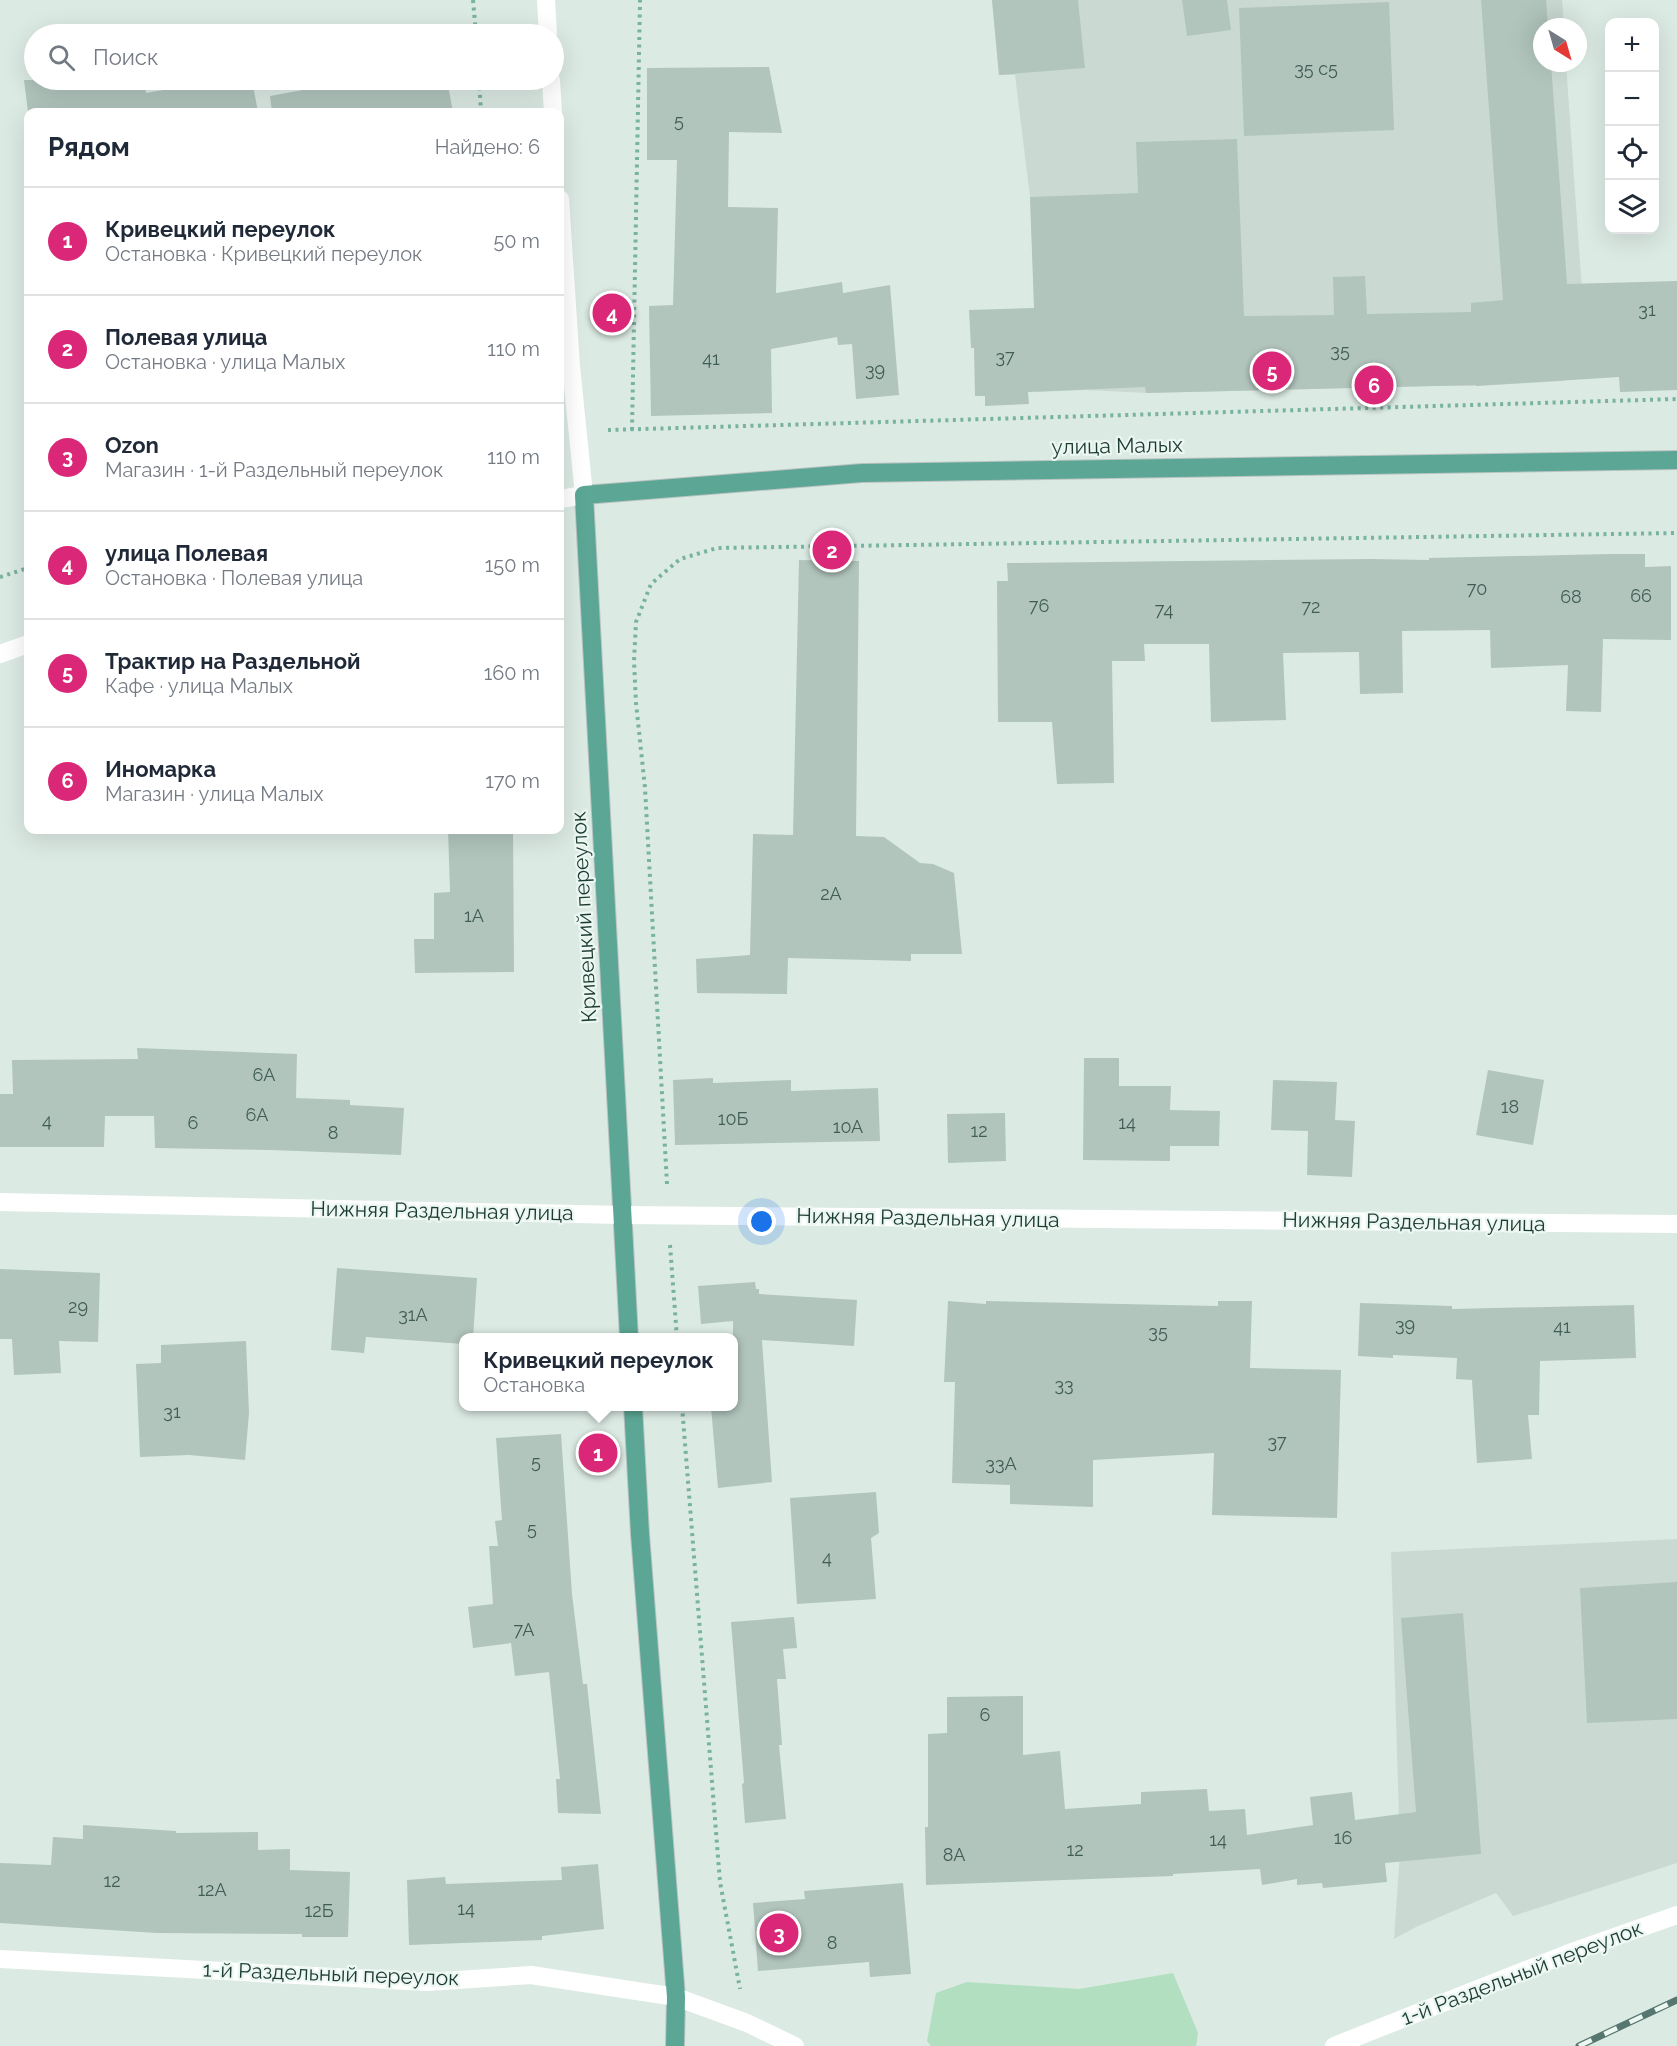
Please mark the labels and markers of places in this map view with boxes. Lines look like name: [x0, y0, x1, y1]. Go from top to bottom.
pin: 4: [592, 290, 632, 336]
pin: 5: [1252, 348, 1292, 394]
pin: 6: [1354, 362, 1394, 408]
pin: 2: [812, 528, 852, 572]
pin: 1: [578, 1430, 618, 1476]
pin: 3: [760, 1910, 798, 1956]

